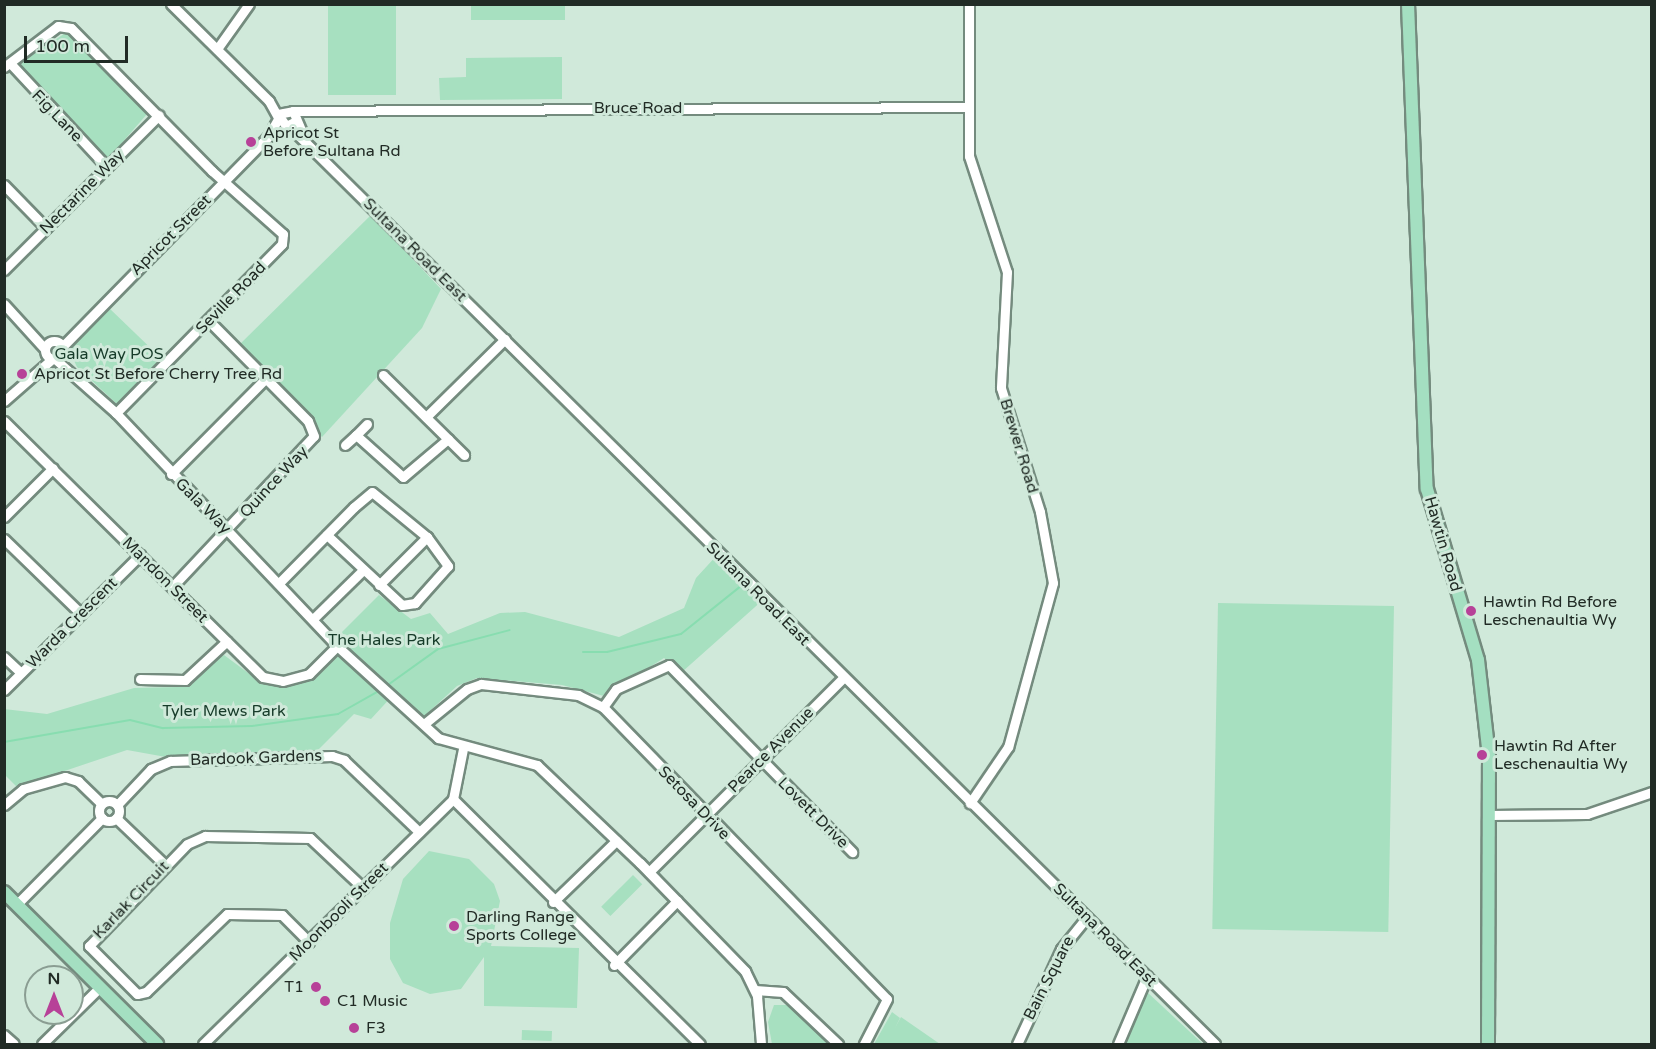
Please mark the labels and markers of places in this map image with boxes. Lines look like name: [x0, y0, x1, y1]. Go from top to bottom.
place label: Apricot St Before Sultana Rd: [263, 123, 400, 161]
marker: Apricot St Before Sultana Rd: [244, 135, 258, 149]
place label: Apricot St Before Cherry Tree Rd: [34, 364, 282, 384]
marker: Apricot St Before Cherry Tree Rd: [15, 367, 29, 381]
place label: Hawtin Rd Before Leschenaultia Wy: [1483, 592, 1617, 630]
marker: Hawtin Rd Before Leschenaultia Wy: [1464, 604, 1478, 618]
place label: Hawtin Rd After Leschenaultia Wy: [1494, 736, 1628, 774]
marker: Hawtin Rd After Leschenaultia Wy: [1475, 748, 1489, 762]
place label: Darling Range Sports College: [466, 907, 576, 945]
marker: Darling Range Sports College: [447, 919, 461, 933]
place label: T1: [284, 977, 304, 997]
marker: T1: [309, 980, 323, 994]
place label: C1 Music: [337, 991, 408, 1011]
marker: C1 Music: [318, 994, 332, 1008]
place label: F3: [366, 1018, 386, 1038]
marker: F3: [347, 1021, 361, 1035]

